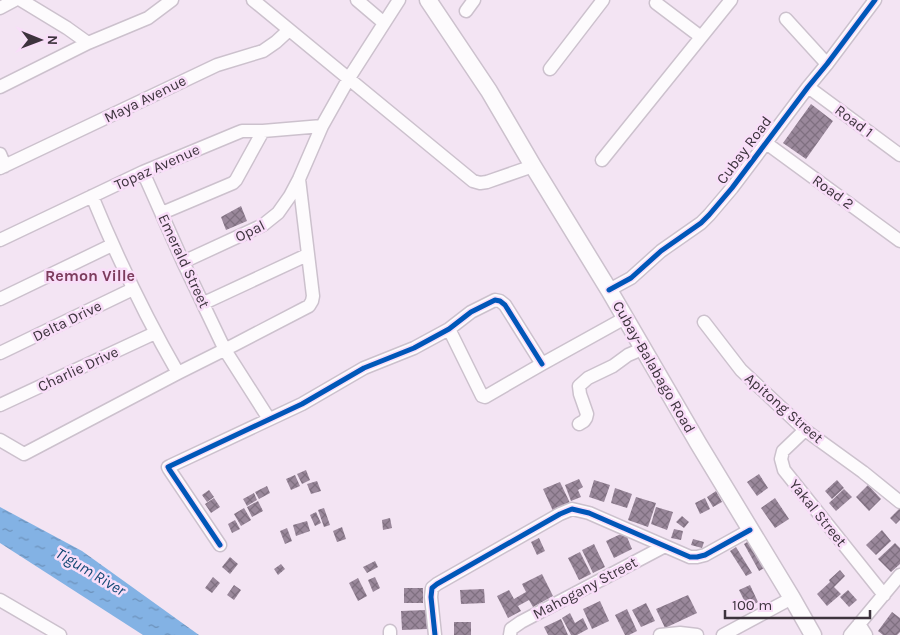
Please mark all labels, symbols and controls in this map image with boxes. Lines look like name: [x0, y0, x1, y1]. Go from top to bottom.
north arrow: [15, 15, 65, 65]
text: N: [44, 35, 61, 45]
street label: Maya Avenue: [101, 71, 189, 127]
street label: Road 1: [831, 101, 877, 141]
street label: Cubay Road: [713, 112, 775, 188]
street label: Topaz Avenue: [112, 140, 202, 194]
street label: Road 2: [809, 171, 857, 213]
street label: Emerald Street: [154, 211, 214, 311]
street label: Opal: [232, 216, 268, 246]
district label: Remon Ville: [45, 266, 135, 285]
street label: Delta Drive: [30, 297, 104, 345]
street label: Cubay-Balabago Road: [609, 298, 699, 436]
street label: Charlie Drive: [35, 342, 121, 396]
street label: Apitong Street: [741, 369, 827, 447]
street label: Yakal Street: [785, 476, 851, 551]
water label: Tigum River: [52, 543, 130, 600]
street label: Mahogany Street: [530, 553, 641, 623]
scale bar: [725, 588, 870, 620]
text: 100 m: [732, 596, 772, 614]

